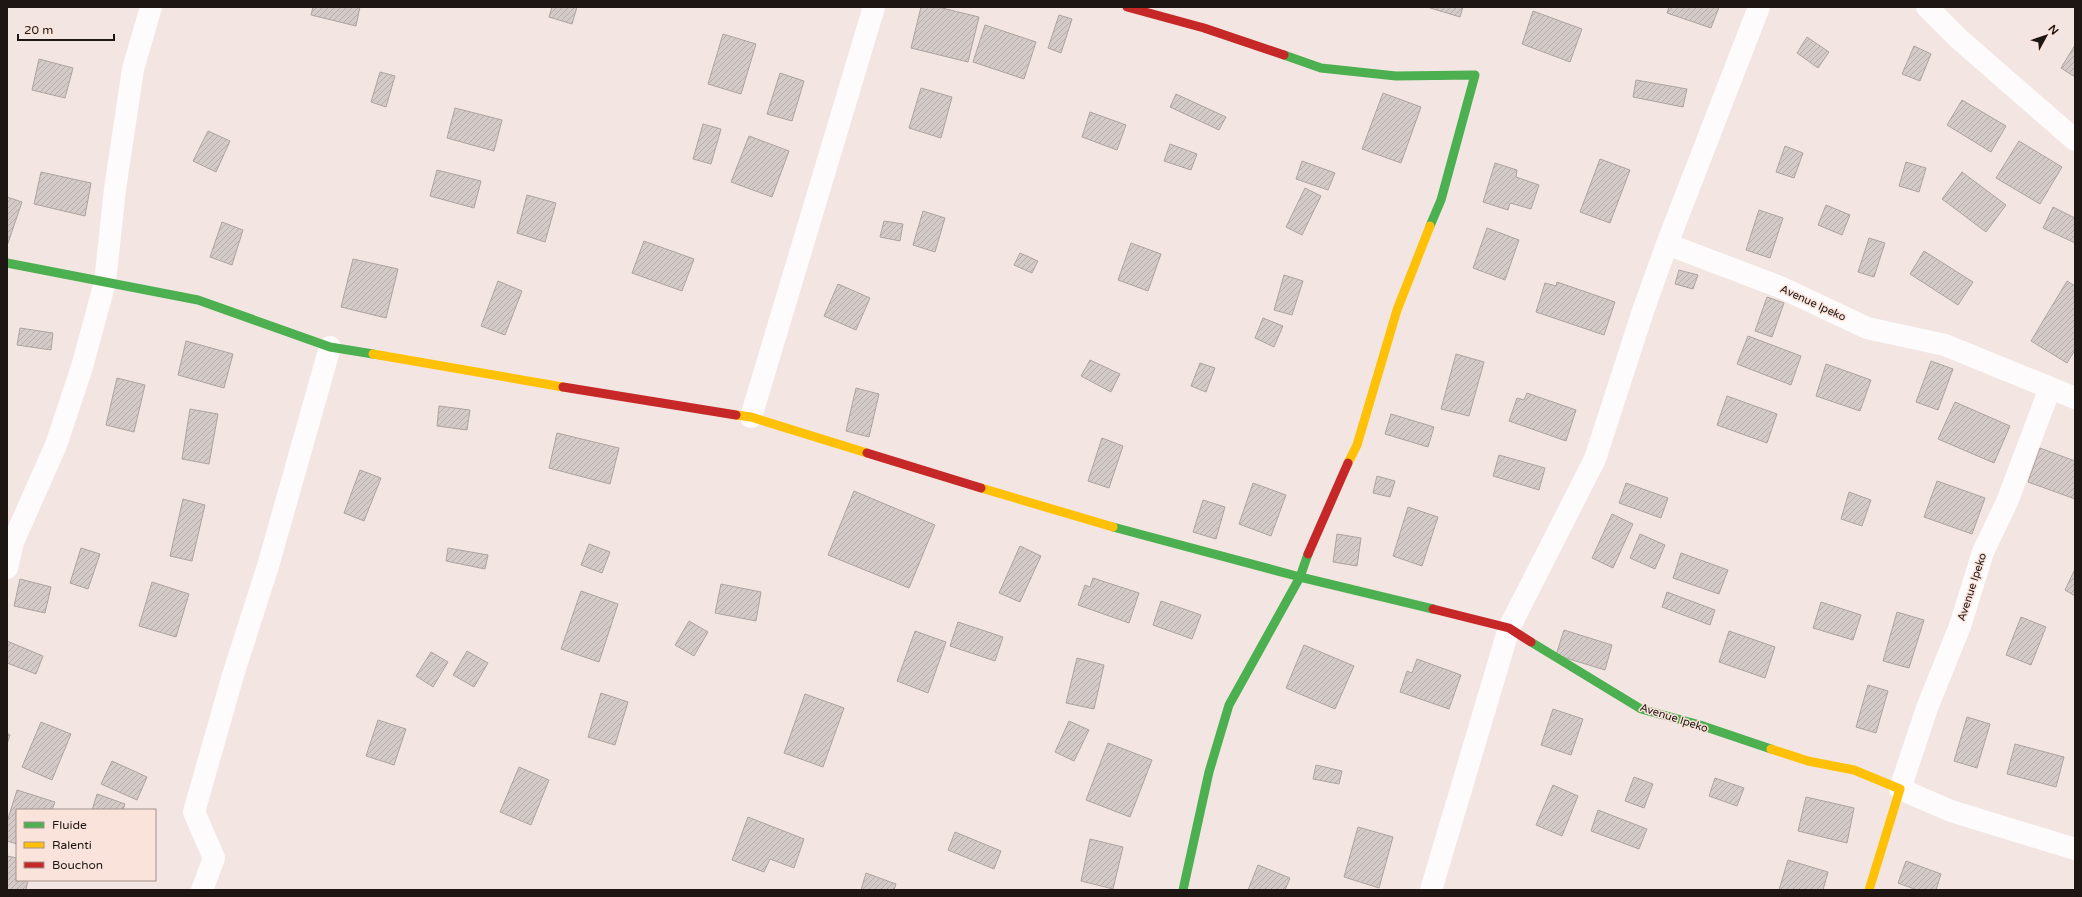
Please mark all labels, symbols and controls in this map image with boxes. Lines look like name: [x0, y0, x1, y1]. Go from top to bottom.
scale bar: [18, 16, 114, 42]
north arrow: [2026, 16, 2066, 56]
text: N: [2045, 22, 2061, 37]
text: 20 m: [24, 23, 53, 37]
street label: Avenue Ipeko: [1778, 282, 1848, 324]
street label: Avenue Ipeko: [1955, 551, 1989, 623]
street label: Avenue Ipeko: [1638, 701, 1710, 735]
legend: [16, 809, 156, 881]
text: Fluide: [52, 818, 87, 832]
text: Ralenti: [52, 838, 92, 852]
text: Bouchon: [52, 858, 103, 872]

